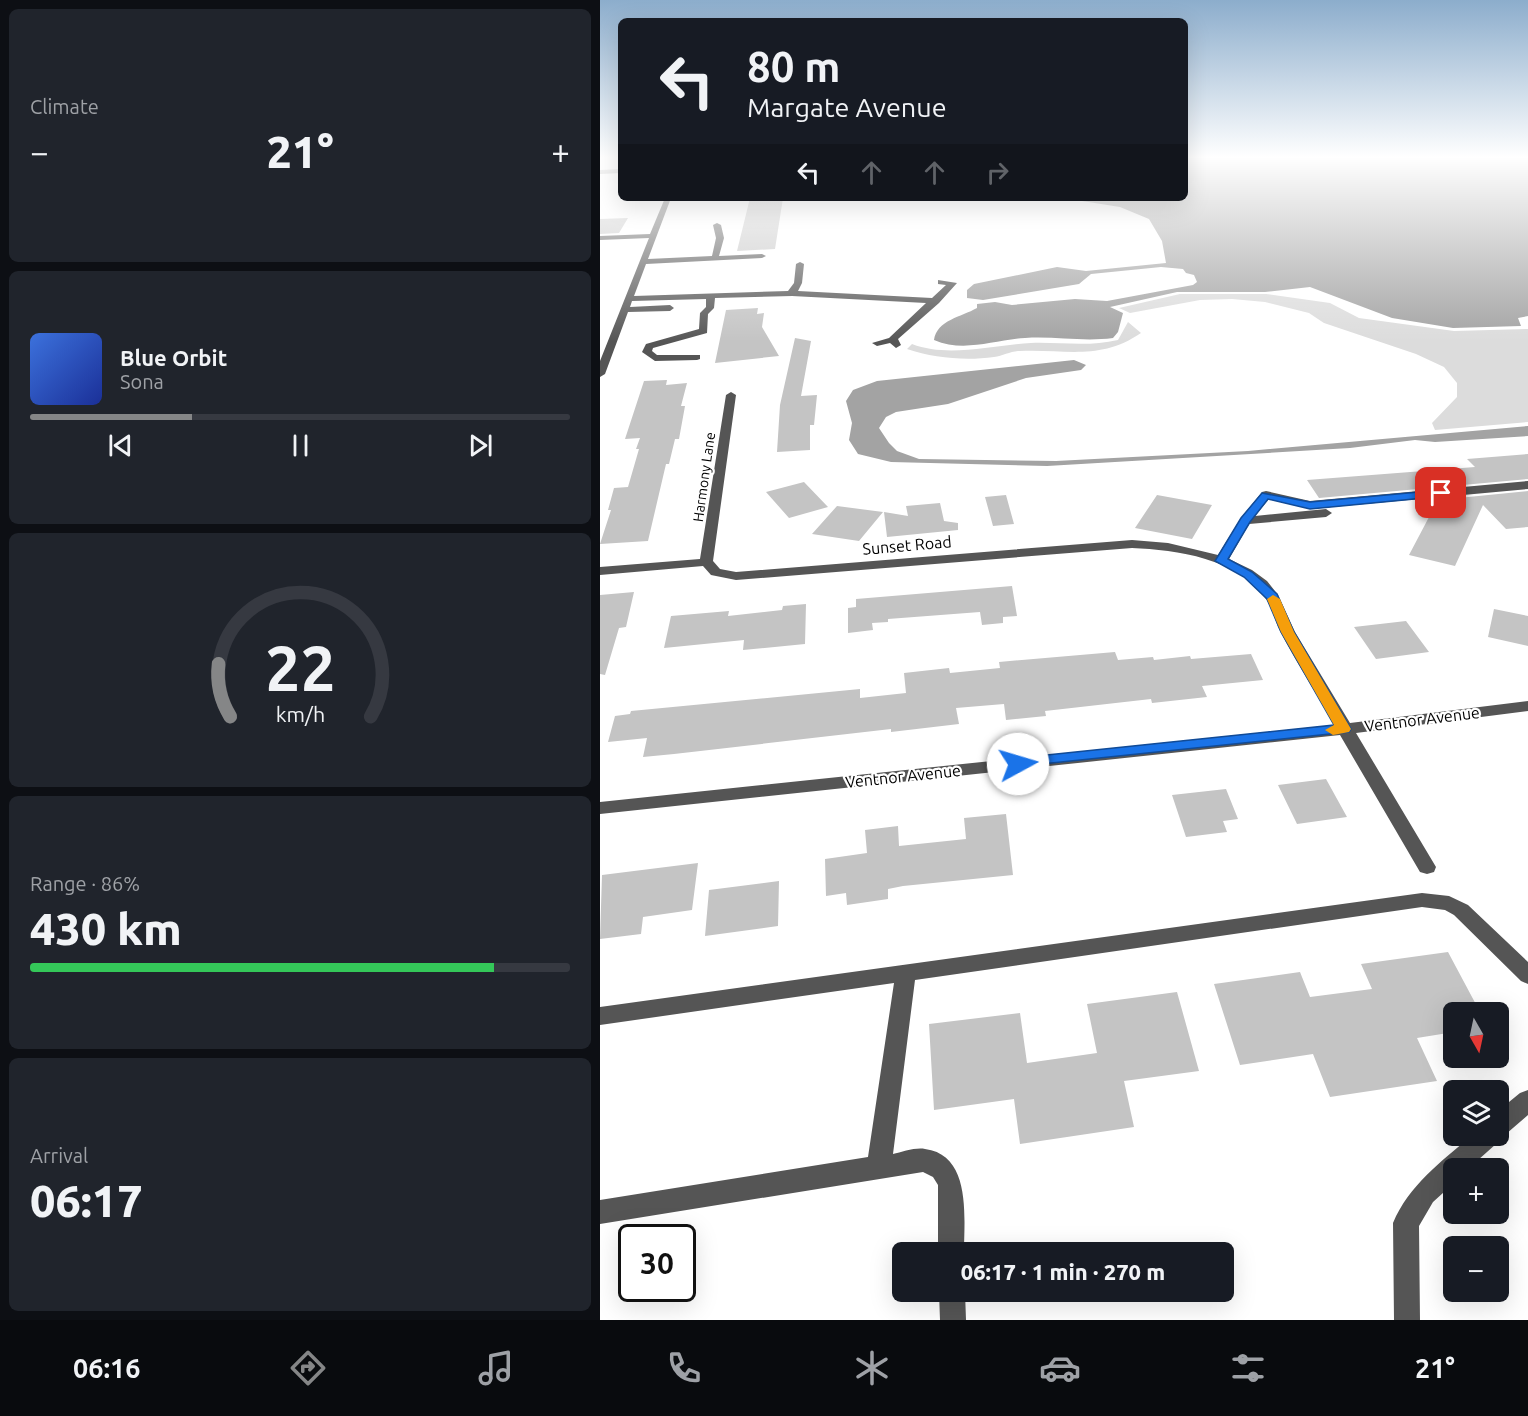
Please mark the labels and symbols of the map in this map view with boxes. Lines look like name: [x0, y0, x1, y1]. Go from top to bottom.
street label: Harmony Lane: [690, 431, 718, 523]
pin: [1415, 467, 1466, 518]
street label: Sunset Road: [862, 532, 952, 558]
street label: Ventnor Avenue: [1363, 703, 1481, 735]
position arrow: [986, 732, 1050, 796]
street label: Ventnor Avenue: [844, 761, 962, 791]
north arrow: [1443, 1002, 1509, 1068]
speed limit sign: 30: [618, 1224, 696, 1302]

